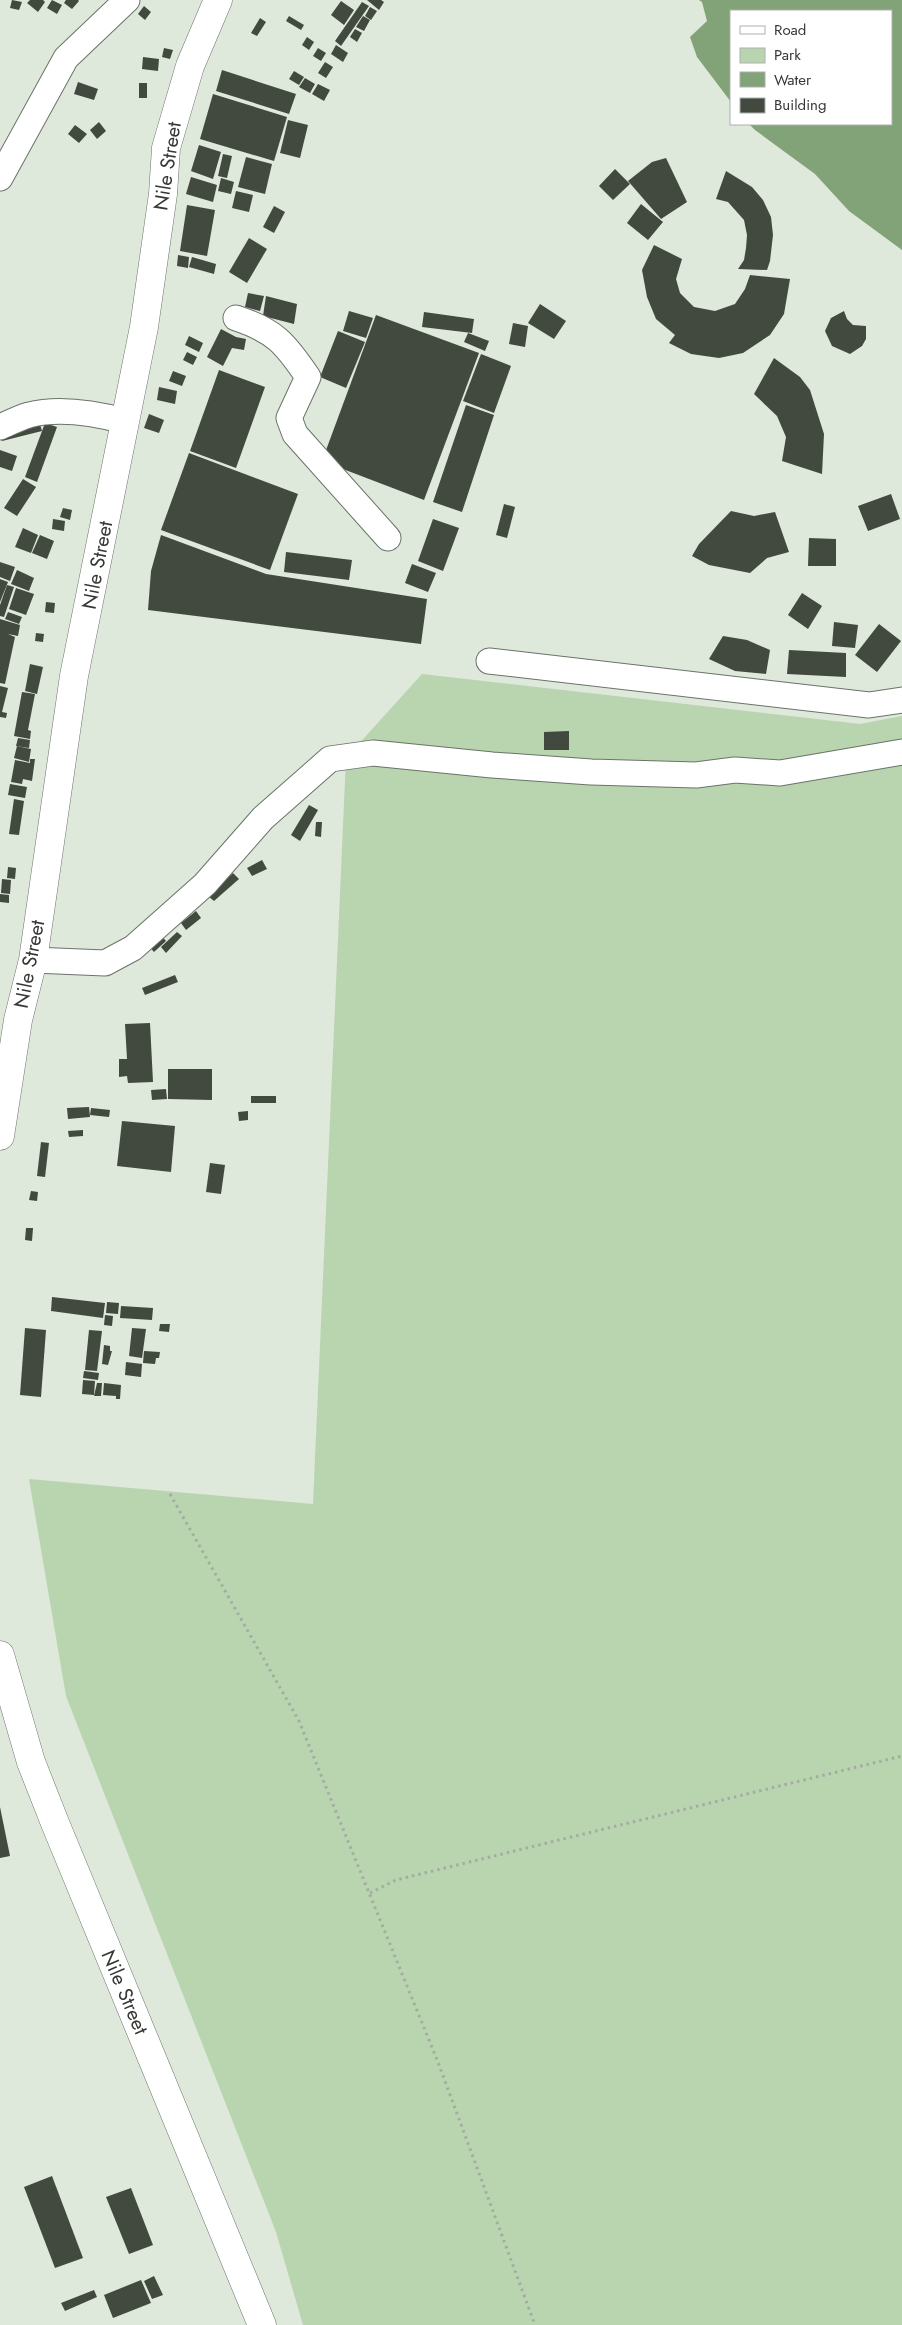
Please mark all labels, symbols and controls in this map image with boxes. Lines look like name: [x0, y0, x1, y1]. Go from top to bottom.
legend: [730, 10, 892, 125]
text: Road: [774, 19, 806, 41]
text: Park: [774, 44, 801, 66]
text: Water: [774, 69, 812, 91]
text: Building: [774, 94, 826, 116]
street label: Nile Street: [146, 120, 189, 212]
street label: Nile Street: [75, 518, 120, 612]
street label: Nile Street: [7, 917, 52, 1011]
street label: Nile Street: [94, 1945, 155, 2039]

